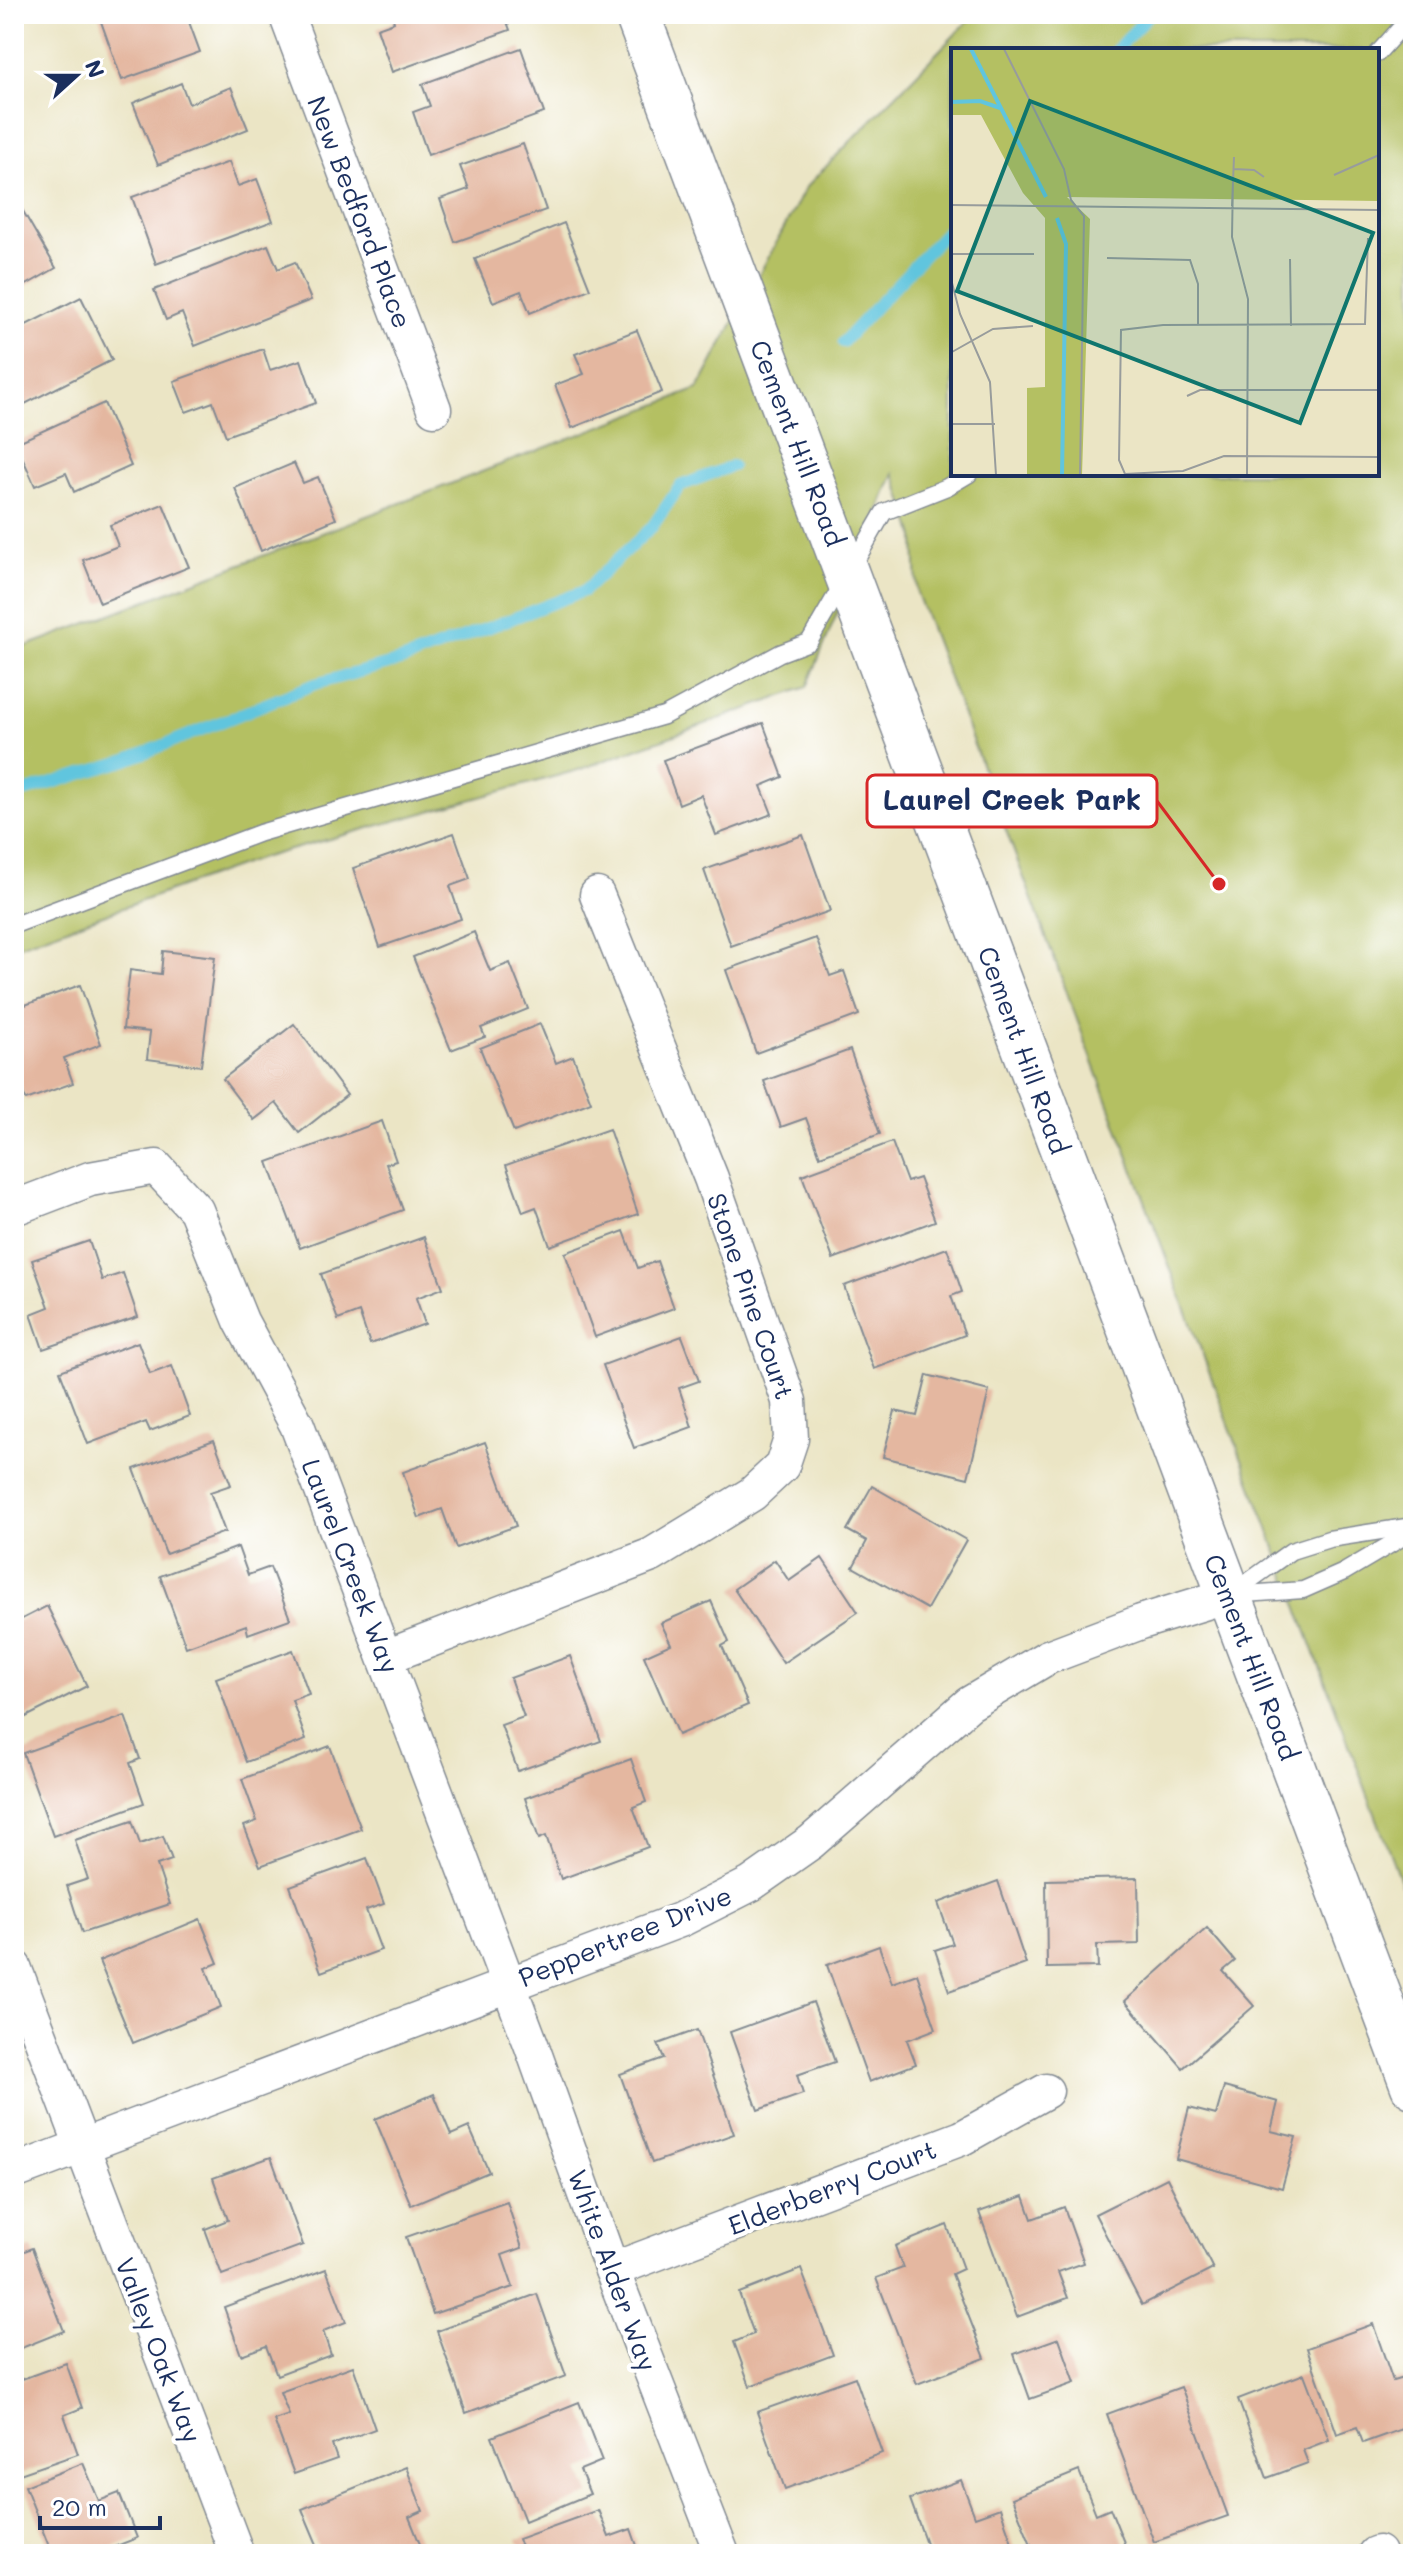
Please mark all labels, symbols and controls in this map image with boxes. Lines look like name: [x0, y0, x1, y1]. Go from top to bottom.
north arrow: [36, 36, 116, 116]
inset map: [951, 48, 1379, 476]
text: N: [79, 56, 112, 82]
street label: New Bedford Place: [300, 91, 420, 333]
street label: Cement Hill Road: [743, 335, 853, 551]
callout: Laurel Creek Park: [867, 775, 1157, 827]
text: Laurel Creek Park: [883, 781, 1141, 817]
street label: Cement Hill Road: [971, 942, 1077, 1158]
street label: Stone Pine Court: [700, 1189, 802, 1403]
street label: Laurel Creek Way: [295, 1454, 407, 1678]
street label: Cement Hill Road: [1197, 1549, 1307, 1765]
street label: Peppertree Drive: [513, 1878, 737, 1994]
street label: Elderberry Court: [723, 2132, 941, 2242]
street label: White Alder Way: [561, 2164, 665, 2376]
street label: Valley Oak Way: [108, 2253, 210, 2447]
scale bar: [40, 2480, 160, 2530]
text: 20 m: [52, 2491, 107, 2522]

